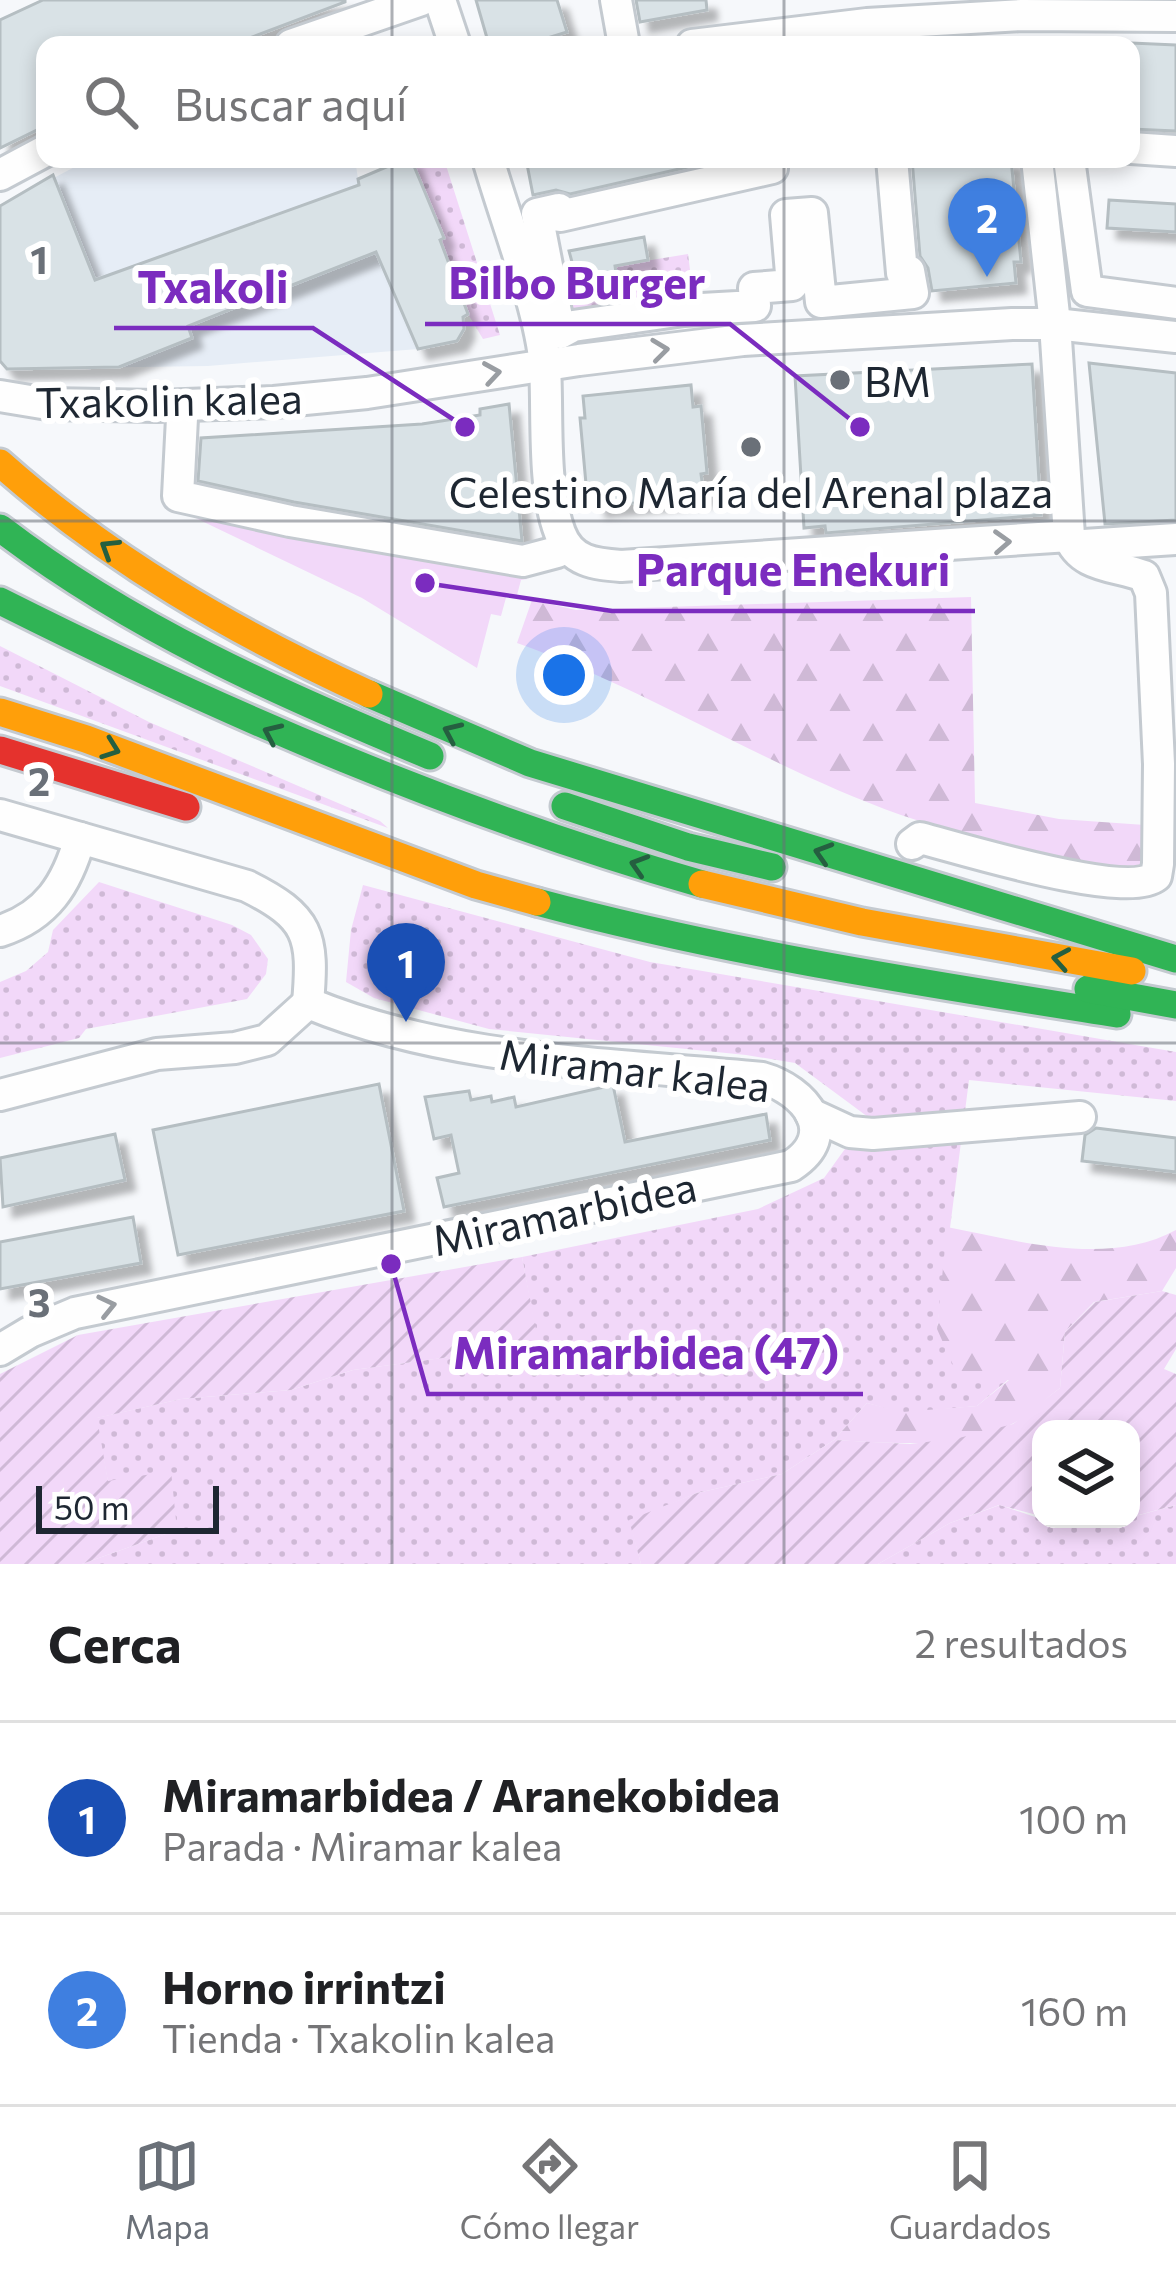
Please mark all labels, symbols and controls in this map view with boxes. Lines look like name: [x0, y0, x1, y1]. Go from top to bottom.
search box: [36, 36, 1140, 168]
icon: search: [78, 69, 144, 135]
text: Buscar aquí: [174, 75, 408, 130]
pin: 2: [948, 178, 1026, 277]
text: 1: [30, 234, 48, 282]
callout: Bilbo Burger: [425, 243, 730, 324]
callout: Txakoli: [114, 247, 313, 328]
text: Bilbo Burger: [448, 253, 706, 308]
text: Txakoli: [137, 257, 289, 312]
one-way arrow: [651, 338, 670, 364]
place label: BM: [864, 354, 931, 406]
one-way arrow: [482, 361, 502, 387]
marker: BM: [827, 367, 853, 393]
street label: Txakolin kalea: [35, 371, 303, 427]
marker: Celestino María del Arenal plaza: [738, 434, 764, 460]
place label: Celestino María del Arenal plaza: [449, 465, 1053, 517]
callout: Parque Enekuri: [612, 530, 975, 611]
one-way arrow: [993, 530, 1012, 556]
one-way arrow: [100, 540, 122, 562]
text: Parque Enekuri: [636, 540, 950, 595]
your location: [534, 645, 594, 705]
one-way arrow: [443, 723, 464, 747]
one-way arrow: [263, 724, 285, 748]
one-way arrow: [99, 734, 120, 759]
text: 2: [28, 756, 50, 804]
one-way arrow: [813, 842, 834, 867]
one-way arrow: [629, 854, 650, 879]
pin: 1: [367, 923, 445, 1022]
one-way arrow: [1051, 948, 1071, 973]
street label: Miramar kalea: [497, 1027, 773, 1111]
street label: Miramarbidea: [427, 1159, 701, 1265]
text: 3: [28, 1277, 50, 1325]
one-way arrow: [97, 1295, 117, 1320]
callout: Miramarbidea (47): [428, 1313, 863, 1394]
text: Miramarbidea (47): [453, 1323, 839, 1378]
map controls: [1032, 1420, 1140, 1528]
button: layers: [1032, 1420, 1140, 1528]
scale bar: [36, 1480, 219, 1533]
text: 50 m: [54, 1486, 130, 1527]
text: Cerca: [48, 1611, 182, 1674]
text: 2 resultados: [914, 1618, 1128, 1666]
text: Miramarbidea / Aranekobidea: [162, 1766, 780, 1821]
text: 1: [78, 1794, 96, 1842]
text: 100 m: [1019, 1794, 1128, 1842]
text: Parada · Miramar kalea: [162, 1821, 562, 1869]
text: Horno irrintzi: [162, 1958, 446, 2013]
text: 2: [76, 1986, 98, 2034]
text: 160 m: [1021, 1986, 1128, 2034]
text: Tienda · Txakolin kalea: [162, 2013, 555, 2061]
tab: Mapa: [125, 2133, 210, 2246]
tab: Cómo llegar: [460, 2133, 639, 2246]
tab: Guardados: [889, 2133, 1051, 2246]

